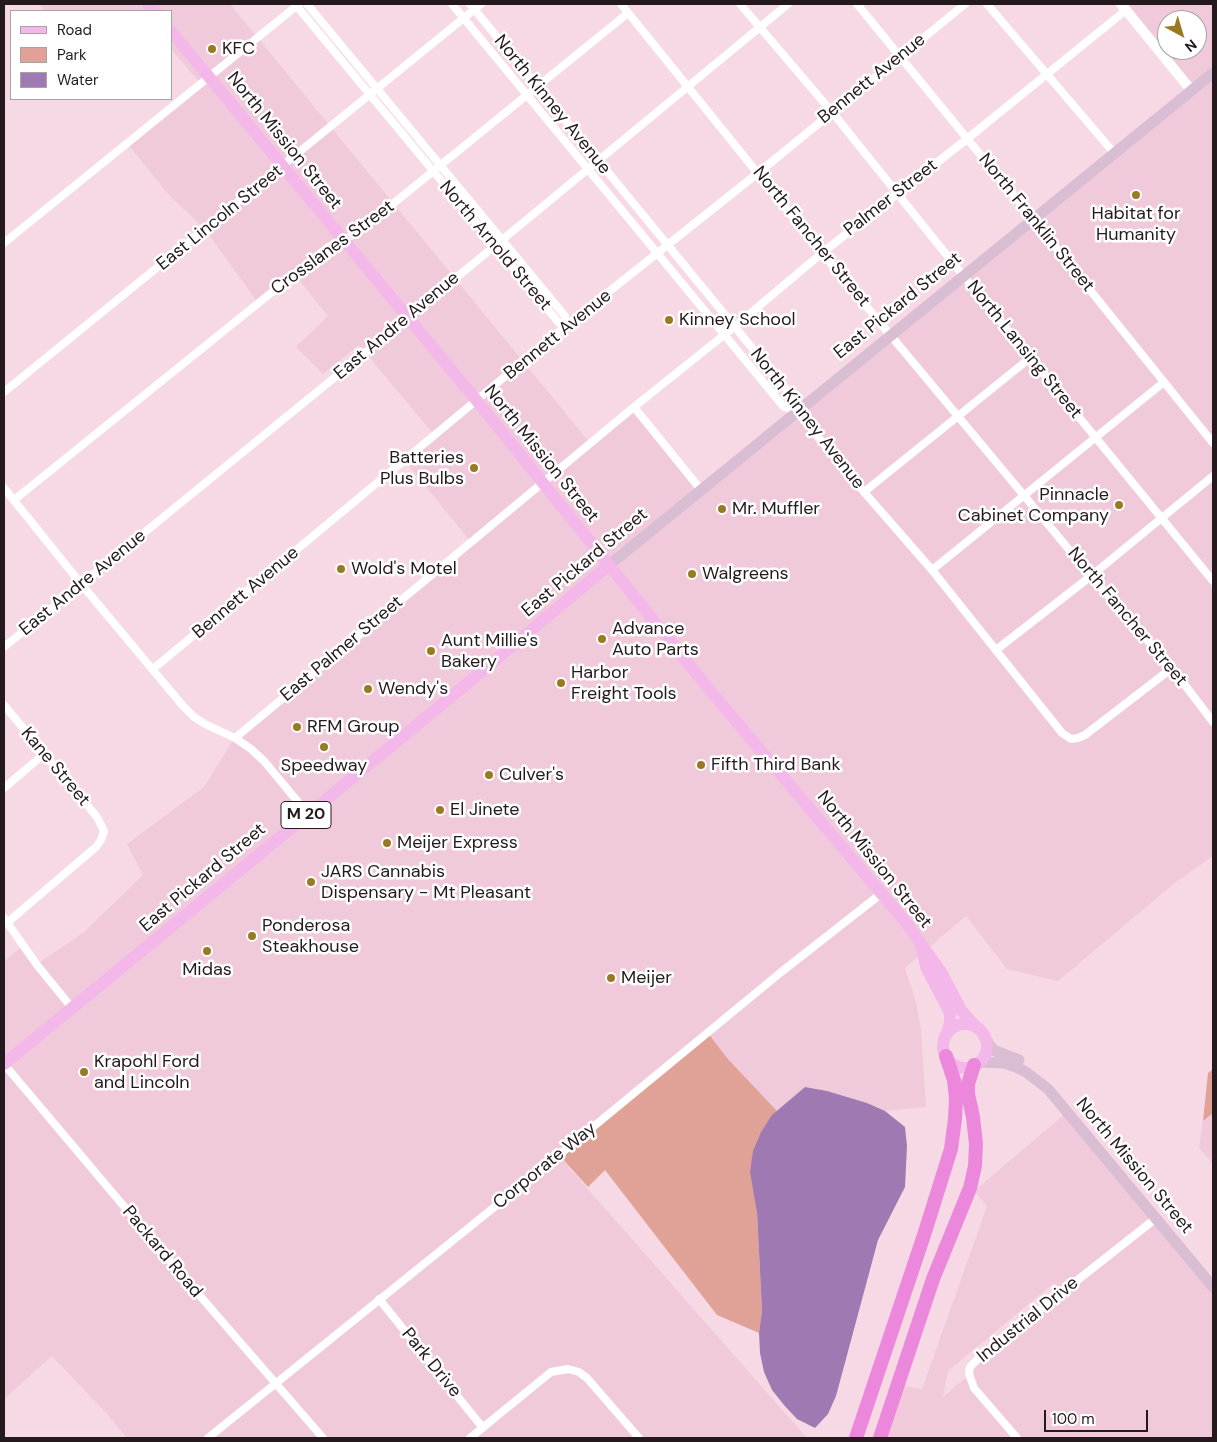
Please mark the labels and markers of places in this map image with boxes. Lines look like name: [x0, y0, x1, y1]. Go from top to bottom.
place label: KFC: [222, 38, 255, 60]
marker: KFC: [206, 43, 218, 55]
marker: Habitat for Humanity: [1130, 189, 1142, 201]
place label: Habitat for Humanity: [1091, 203, 1181, 245]
place label: Kinney School: [679, 309, 796, 331]
marker: Kinney School: [663, 314, 675, 326]
place label: Batteries Plus Bulbs: [380, 447, 464, 489]
marker: Batteries Plus Bulbs: [468, 462, 480, 474]
place label: Pinnacle Cabinet Company: [958, 484, 1109, 526]
place label: Mr. Muffler: [732, 498, 820, 520]
marker: Pinnacle Cabinet Company: [1113, 499, 1125, 511]
marker: Mr. Muffler: [716, 503, 728, 515]
place label: Wold's Motel: [351, 558, 457, 580]
marker: Wold's Motel: [335, 563, 347, 575]
place label: Walgreens: [702, 563, 789, 585]
marker: Walgreens: [686, 568, 698, 580]
place label: Advance Auto Parts: [612, 618, 699, 660]
place label: Aunt Millie's Bakery: [441, 630, 538, 672]
marker: Advance Auto Parts: [596, 633, 608, 645]
marker: Aunt Millie's Bakery: [425, 645, 437, 657]
place label: Harbor Freight Tools: [571, 662, 677, 704]
marker: Harbor Freight Tools: [555, 677, 567, 689]
place label: Wendy's: [378, 678, 448, 700]
marker: Wendy's: [362, 683, 374, 695]
place label: RFM Group: [307, 716, 399, 738]
marker: RFM Group: [291, 721, 303, 733]
marker: Speedway: [318, 741, 330, 753]
place label: Fifth Third Bank: [711, 754, 840, 776]
place label: Speedway: [281, 755, 367, 777]
marker: Fifth Third Bank: [695, 759, 707, 771]
place label: Culver's: [499, 764, 564, 786]
marker: Culver's: [483, 769, 495, 781]
place label: El Jinete: [450, 799, 520, 821]
marker: El Jinete: [434, 804, 446, 816]
place label: Meijer Express: [397, 832, 518, 854]
marker: Meijer Express: [381, 837, 393, 849]
place label: JARS Cannabis Dispensary - Mt Pleasant: [321, 861, 531, 904]
marker: JARS Cannabis Dispensary - Mt Pleasant: [305, 876, 317, 888]
place label: Ponderosa Steakhouse: [262, 915, 359, 958]
marker: Ponderosa Steakhouse: [246, 930, 258, 942]
marker: Midas: [201, 945, 213, 957]
place label: Midas: [182, 959, 232, 981]
place label: Meijer: [621, 967, 672, 989]
marker: Meijer: [605, 972, 617, 984]
place label: Krapohl Ford and Lincoln: [94, 1051, 200, 1094]
marker: Krapohl Ford and Lincoln: [78, 1066, 90, 1078]

